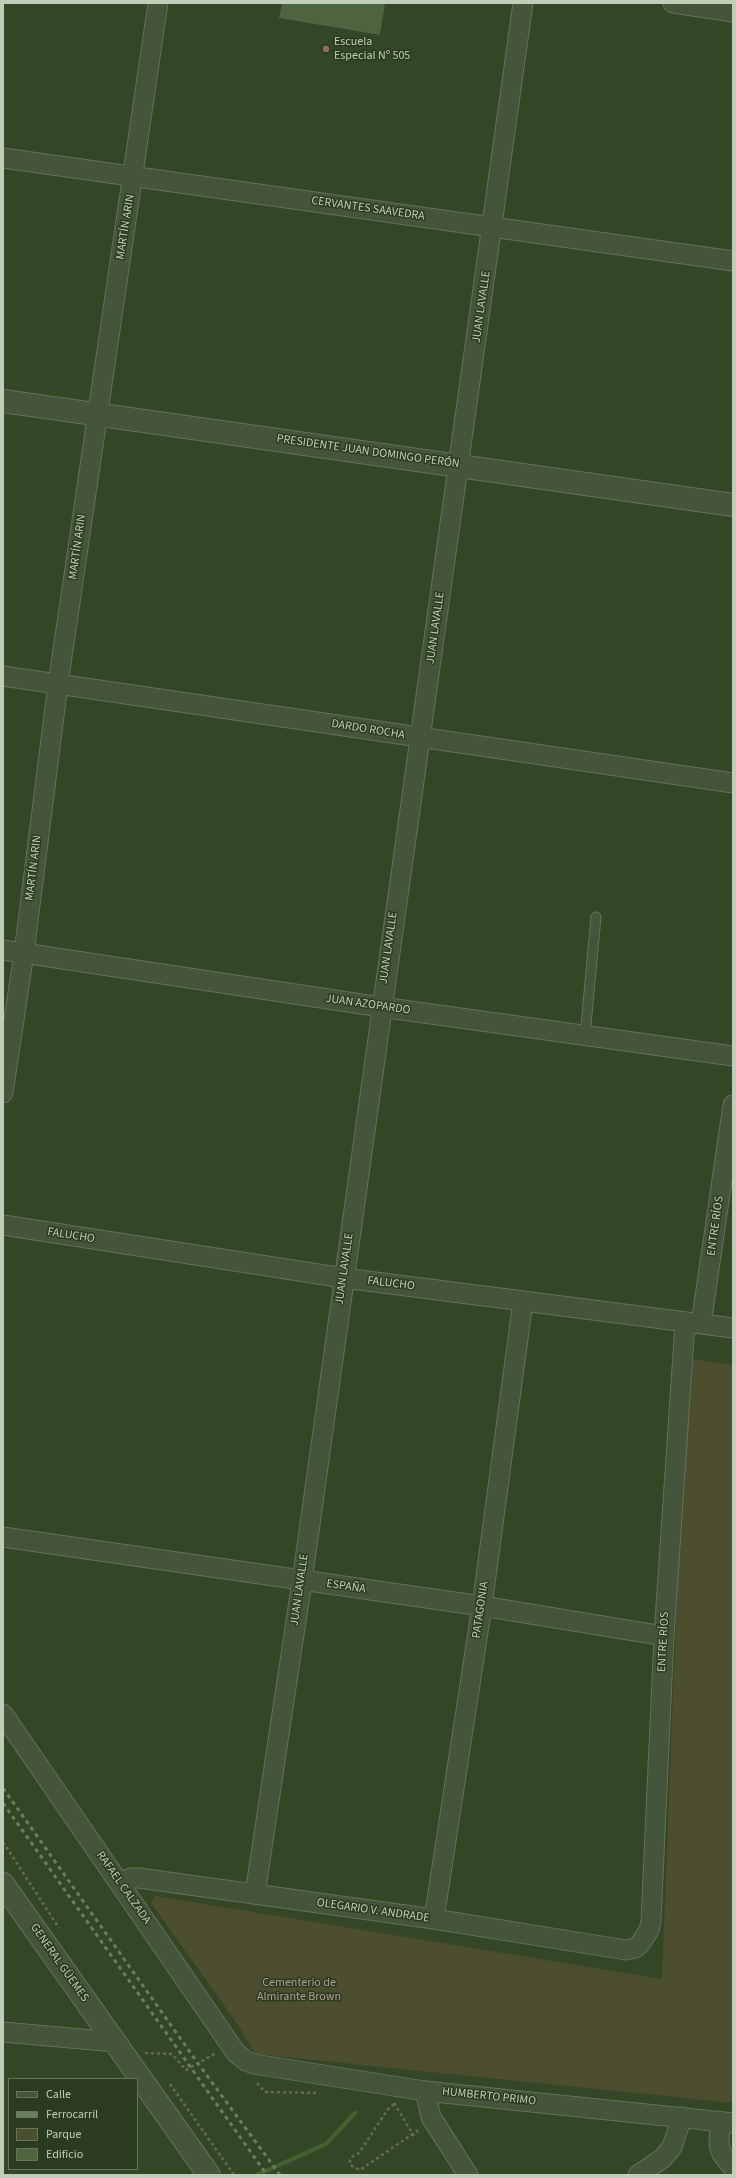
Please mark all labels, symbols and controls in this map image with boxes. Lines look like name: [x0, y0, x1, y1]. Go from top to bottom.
place label: Escuela Especial Nº 505: [334, 35, 410, 63]
marker: Escuela Especial Nº 505: [321, 44, 331, 54]
street label: MARTÍN ARIN: [114, 193, 138, 261]
street label: CERVANTES SAAVEDRA: [310, 194, 426, 224]
street label: JUAN LAVALLE: [470, 270, 494, 344]
street label: PRESIDENTE JUAN DOMINGO PERÓN: [276, 432, 460, 472]
street label: MARTÍN ARIN: [66, 513, 90, 581]
street label: JUAN LAVALLE: [424, 591, 448, 665]
street label: DARDO ROCHA: [330, 717, 406, 743]
street label: MARTÍN ARIN: [23, 834, 45, 902]
street label: JUAN LAVALLE: [377, 911, 401, 985]
street label: JUAN AZOPARDO: [325, 992, 411, 1018]
street label: ENTRE RÍOS: [705, 1195, 727, 1257]
street label: FALUCHO: [46, 1225, 96, 1247]
street label: JUAN LAVALLE: [333, 1232, 357, 1306]
street label: FALUCHO: [366, 1274, 416, 1294]
street label: JUAN LAVALLE: [288, 1553, 312, 1627]
street label: ESPAÑA: [325, 1577, 367, 1597]
street label: PATAGONIA: [470, 1581, 492, 1639]
street label: ENTRE RÍOS: [655, 1611, 673, 1673]
street label: RAFAEL CALZADA: [93, 1849, 153, 1927]
street label: OLEGARIO V. ANDRADE: [316, 1896, 430, 1926]
street label: GENERAL GÜEMES: [27, 1921, 91, 2005]
park label: Cementerio de Almirante Brown: [257, 1976, 341, 2004]
legend: [8, 2078, 138, 2170]
street label: HUMBERTO PRIMO: [441, 2085, 537, 2109]
text: Calle: [46, 2086, 71, 2103]
text: Ferrocarril: [46, 2106, 98, 2123]
text: Parque: [46, 2126, 82, 2143]
text: Edificio: [46, 2146, 83, 2163]

